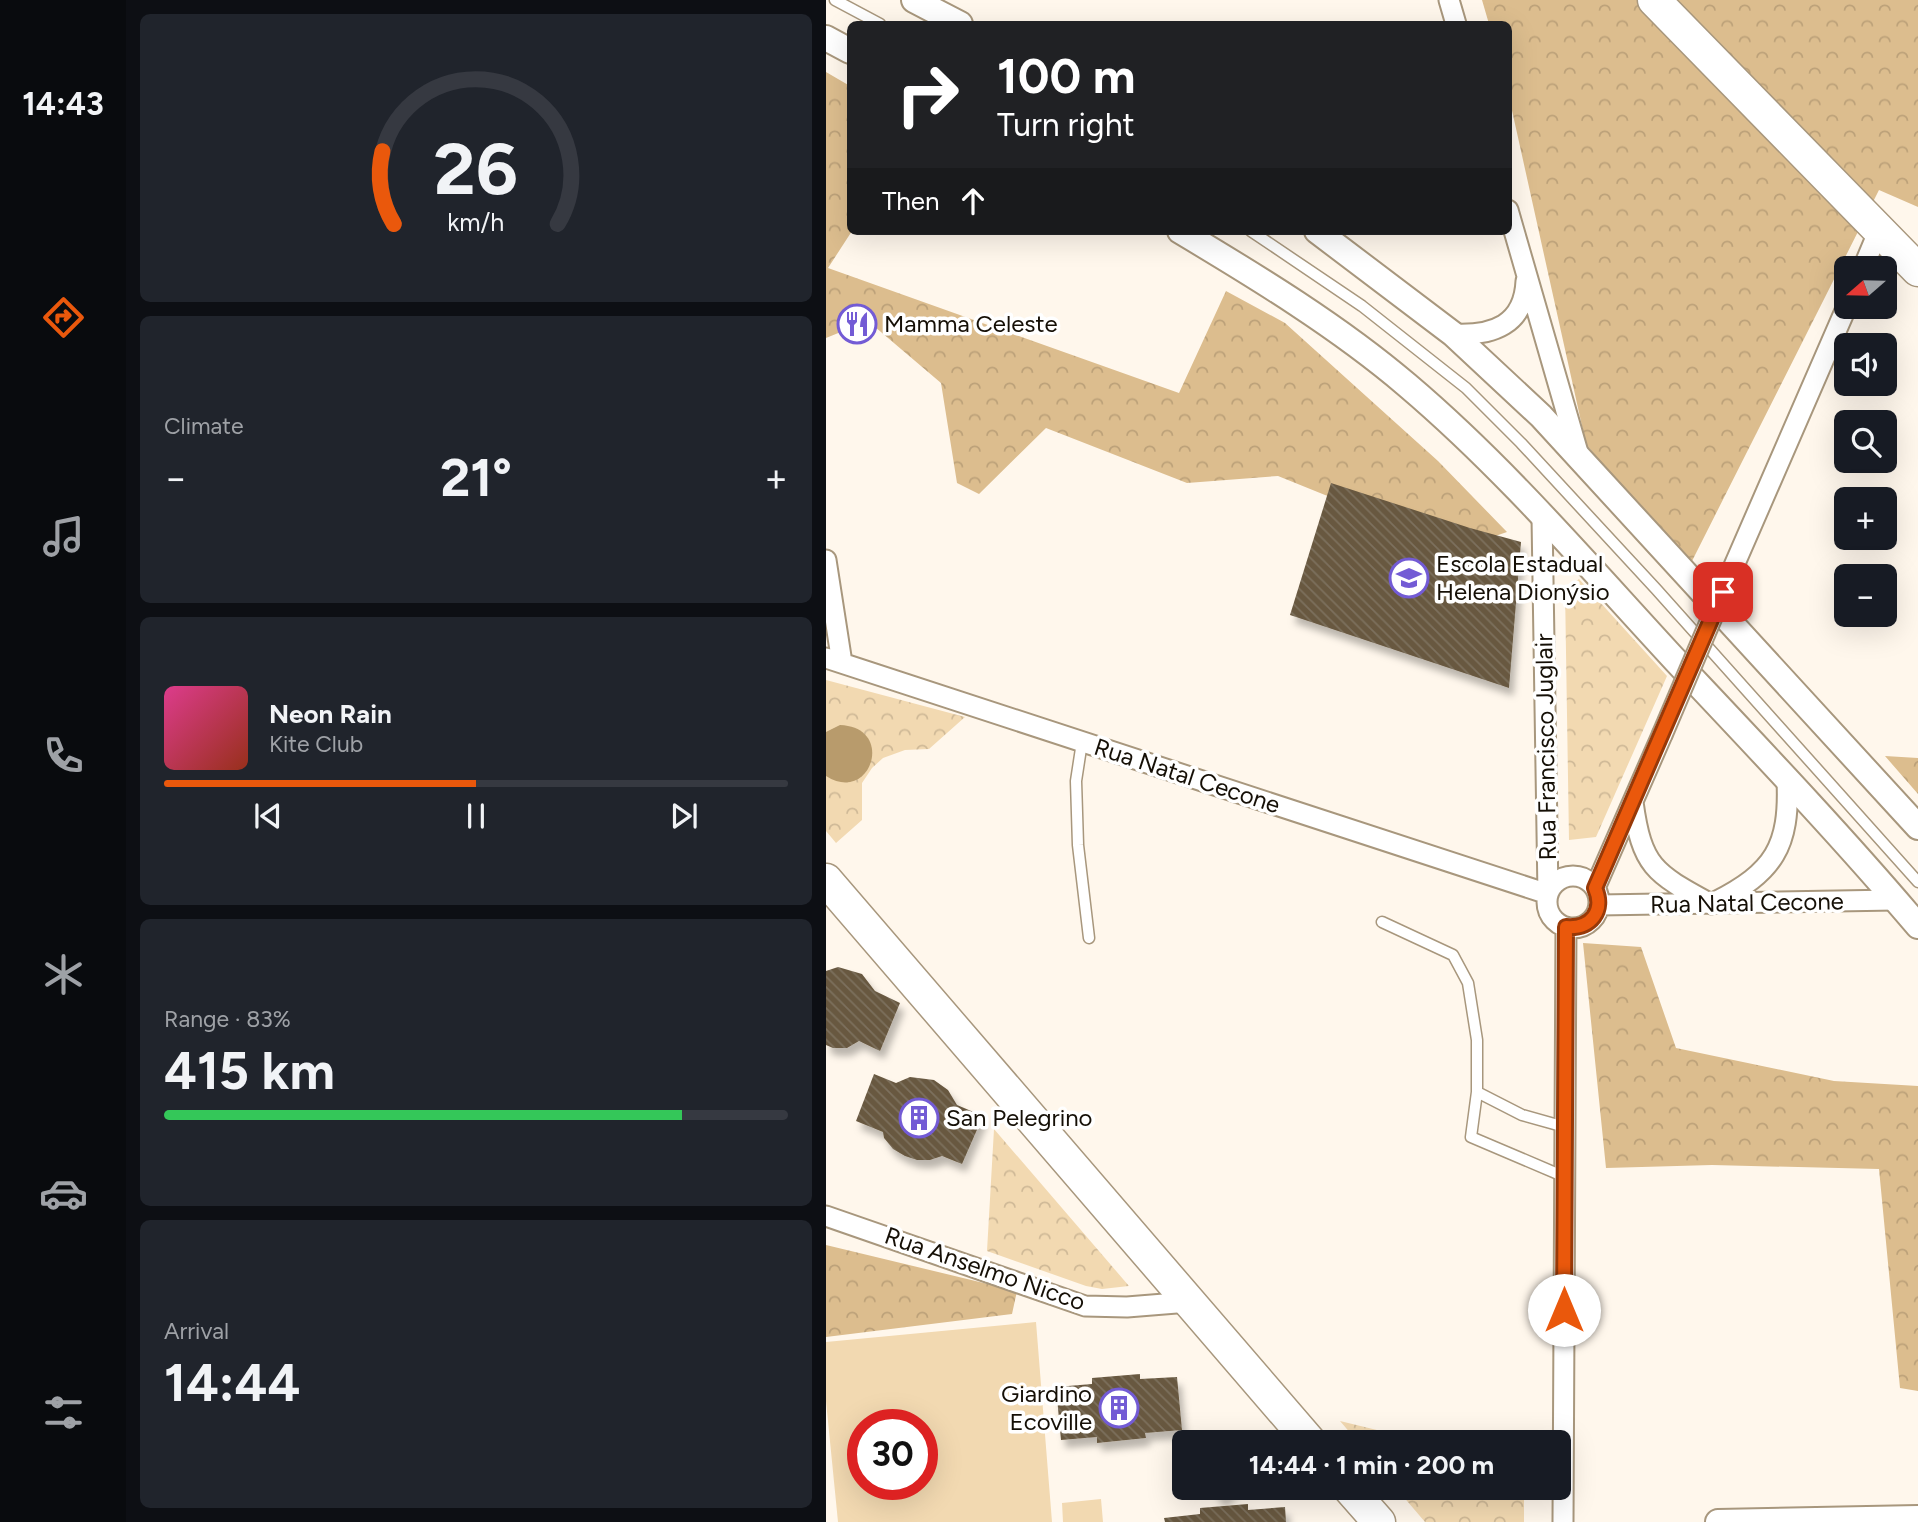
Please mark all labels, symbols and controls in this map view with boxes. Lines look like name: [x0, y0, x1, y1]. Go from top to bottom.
text: 100 m: [997, 46, 1136, 105]
icon: right: [882, 49, 973, 140]
text: 14:43: [22, 85, 104, 123]
text: Turn right: [997, 106, 1135, 144]
text: 26: [434, 125, 518, 212]
icon: ahead: [954, 182, 992, 220]
text: Then: [882, 185, 940, 217]
text: km/h: [447, 207, 505, 237]
north arrow: [1834, 256, 1897, 318]
map controls: [1834, 256, 1897, 627]
icon: directions: [39, 293, 88, 342]
restaurant icon: Mamma Celeste: [836, 303, 878, 345]
place label: Mamma Celeste: [884, 309, 1058, 338]
button: sound: [1834, 333, 1897, 396]
button: search: [1834, 410, 1897, 473]
text: Climate: [164, 412, 243, 440]
text: 21°: [440, 447, 512, 509]
text: −: [164, 455, 188, 501]
text: +: [764, 455, 788, 501]
button: +: [1834, 487, 1897, 550]
icon: music: [39, 512, 88, 561]
place label: Escola Estadual Helena Dionýsio: [1436, 549, 1610, 606]
school or university icon: Escola Estadual Helena Dionýsio: [1388, 557, 1430, 599]
pin: [1693, 562, 1753, 622]
button: −: [1834, 564, 1897, 627]
icon: arrive: [1704, 573, 1742, 611]
street label: Rua Francisco Juglair: [1529, 633, 1562, 861]
text: Neon Rain: [269, 698, 392, 730]
text: Kite Club: [269, 730, 363, 758]
icon: phone: [39, 731, 88, 780]
street label: Rua Natal Cecone: [1091, 732, 1284, 819]
icon: previous: [249, 797, 287, 835]
icon: pause: [457, 797, 495, 835]
icon: next: [665, 797, 703, 835]
street label: Rua Natal Cecone: [1650, 886, 1844, 919]
icon: climate: [39, 950, 88, 999]
text: Range · 83%: [164, 1005, 291, 1033]
text: 415 km: [164, 1040, 335, 1102]
building icon: San Pelegrino: [898, 1097, 940, 1139]
place label: San Pelegrino: [946, 1103, 1093, 1132]
icon: car: [39, 1169, 88, 1218]
street label: Rua Anselmo Nicco: [881, 1221, 1089, 1316]
position arrow: [1527, 1273, 1601, 1347]
text: Arrival: [164, 1317, 229, 1345]
text: 14:44: [164, 1352, 300, 1414]
place label: Giardino Ecoville: [1001, 1379, 1092, 1436]
building icon: Giardino Ecoville: [1098, 1387, 1140, 1429]
icon: filters: [39, 1388, 88, 1437]
speed limit sign: 30: [847, 1409, 938, 1500]
text: 14:44 · 1 min · 200 m: [1249, 1449, 1494, 1481]

